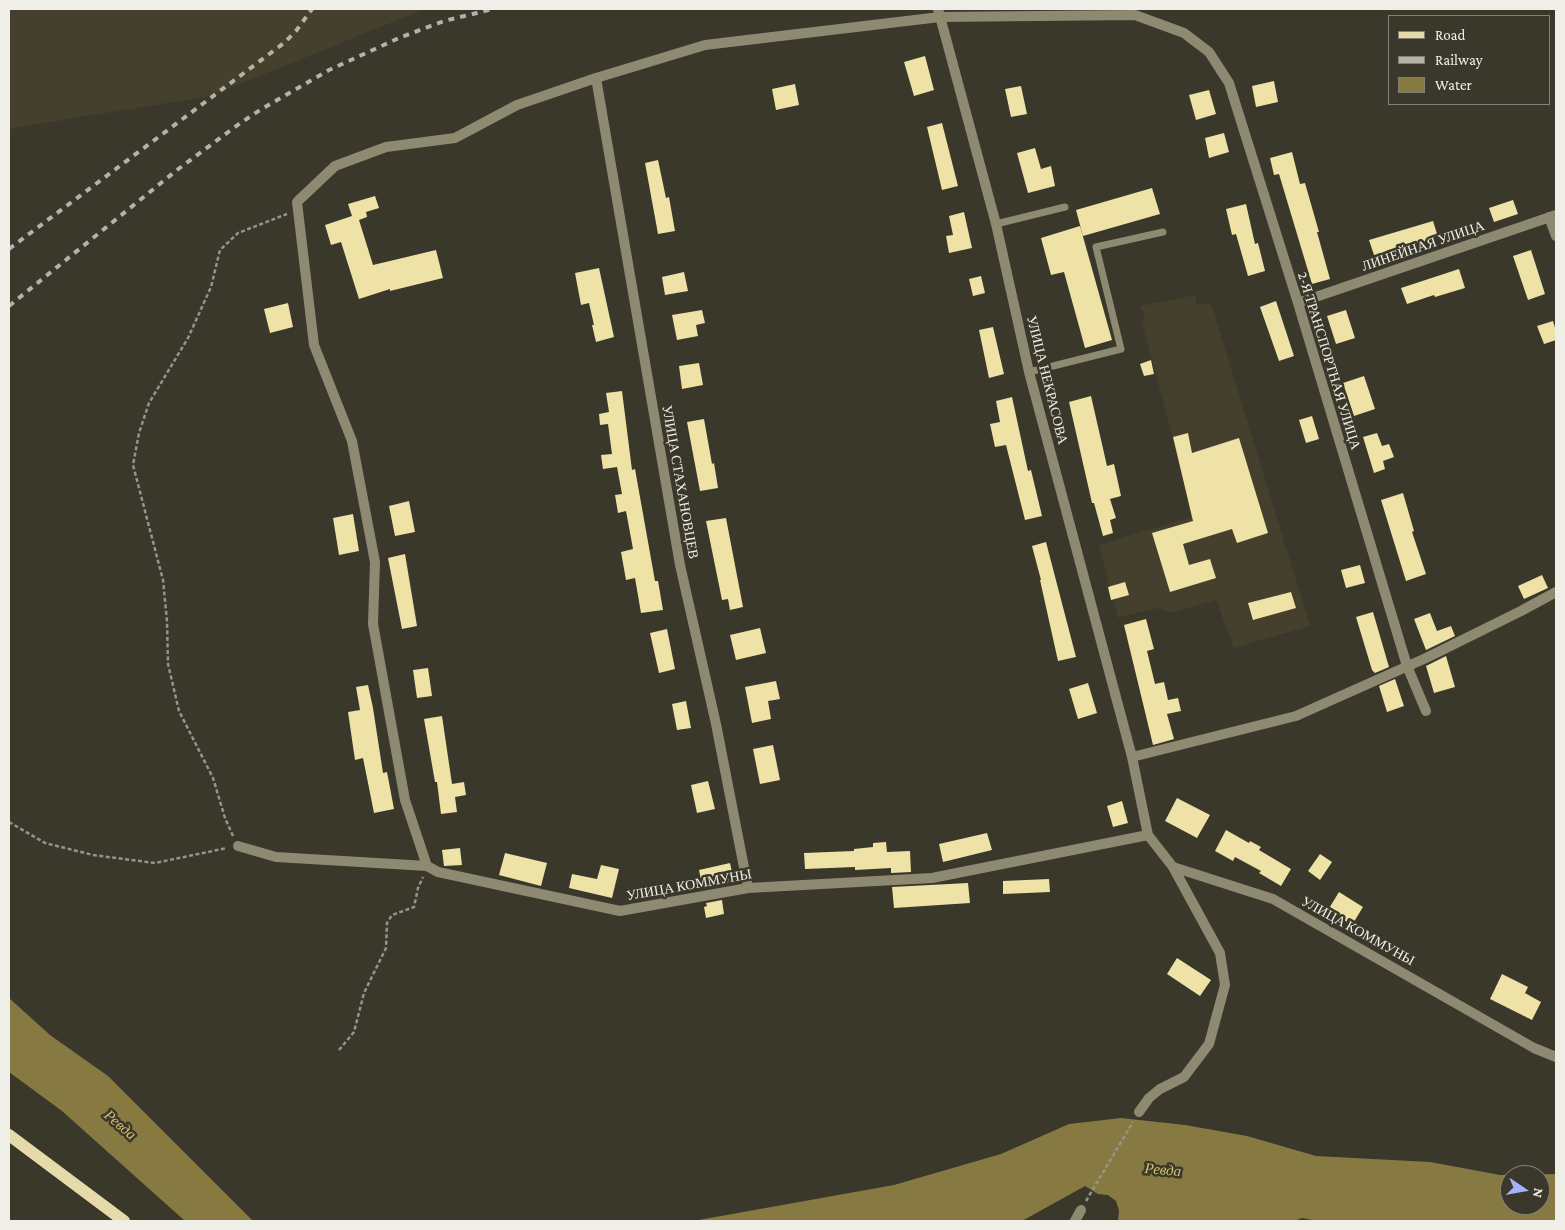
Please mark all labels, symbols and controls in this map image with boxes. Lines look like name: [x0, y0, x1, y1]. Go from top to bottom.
legend: [1388, 15, 1550, 105]
text: Road: [1435, 27, 1465, 43]
text: Railway: [1435, 52, 1483, 68]
text: Water: [1435, 77, 1472, 93]
street label: ЛИНЕЙНАЯ УЛИЦА: [1359, 217, 1487, 275]
street label: 2-Я ТРАНСПОРТНАЯ УЛИЦА: [1294, 270, 1364, 452]
street label: УЛИЦА НЕКРАСОВА: [1023, 314, 1071, 446]
street label: УЛИЦА СТАХАНОВЦЕВ: [658, 404, 702, 560]
street label: УЛИЦА КОММУНЫ: [625, 866, 753, 904]
street label: УЛИЦА КОММУНЫ: [1298, 893, 1418, 969]
water label: Ревда: [100, 1106, 140, 1144]
water label: Ревда: [1144, 1159, 1182, 1181]
north arrow: [1500, 1165, 1550, 1215]
text: N: [1530, 1187, 1548, 1199]

